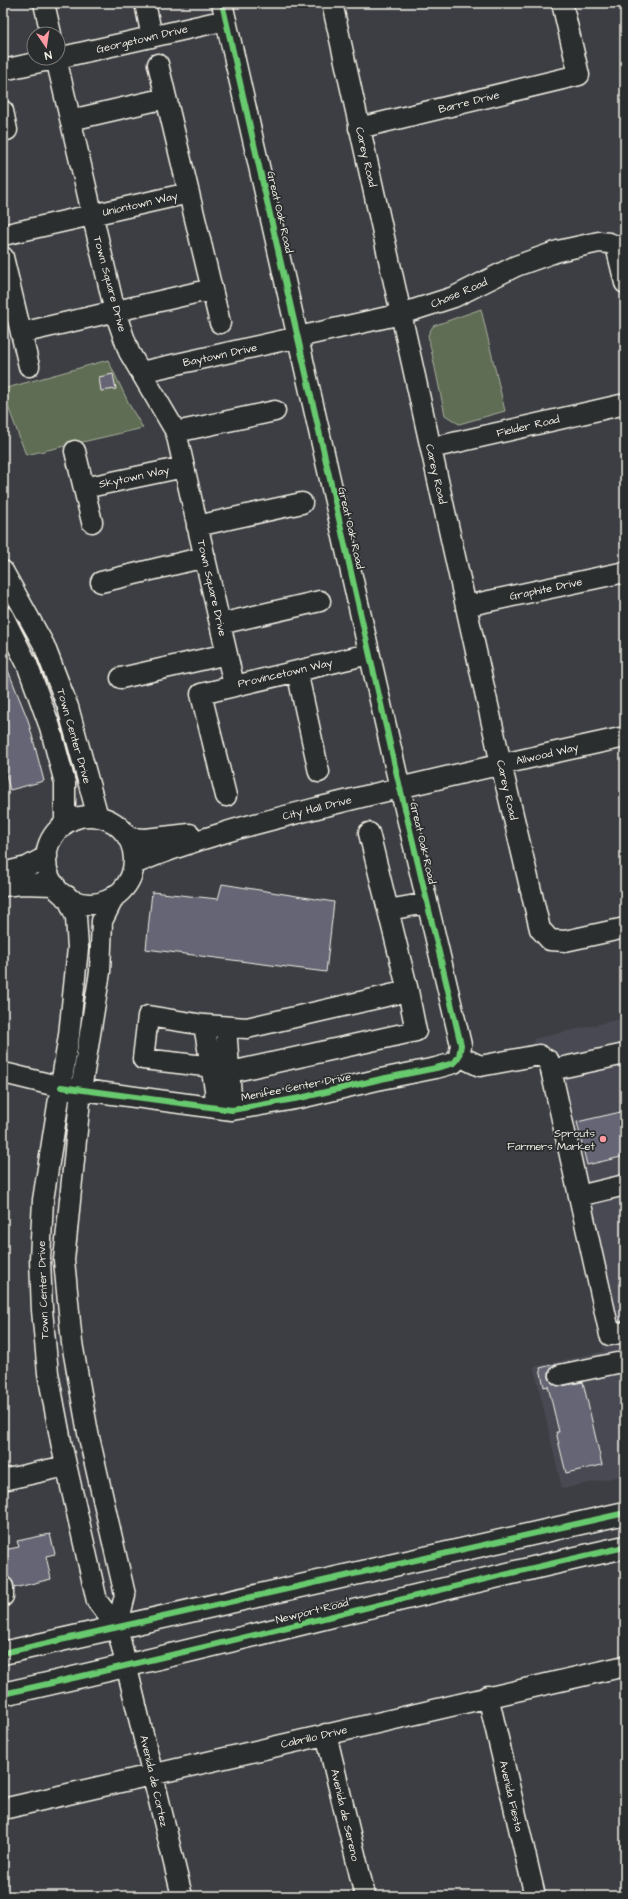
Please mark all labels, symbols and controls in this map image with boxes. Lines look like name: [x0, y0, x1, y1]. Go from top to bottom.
street label: Georgetown Drive: [95, 21, 189, 58]
north arrow: [26, 26, 66, 66]
text: N: [43, 47, 53, 63]
street label: Barre Drive: [437, 87, 501, 117]
street label: Carey Road: [351, 126, 380, 189]
street label: Great Oak Road: [263, 170, 297, 255]
street label: Uniontown Way: [101, 188, 179, 221]
street label: Town Square Drive: [90, 234, 130, 334]
street label: Chase Road: [428, 274, 490, 312]
street label: Baytown Drive: [182, 340, 259, 371]
street label: Fielder Road: [495, 411, 561, 441]
street label: Carey Road: [421, 443, 450, 506]
street label: Skytown Way: [98, 462, 171, 493]
street label: Great Oak Road: [334, 486, 368, 571]
street label: Town Square Drive: [194, 538, 230, 638]
street label: Graphite Drive: [508, 574, 584, 604]
street label: Provincetown Way: [236, 655, 334, 692]
street label: Town Center Drive: [53, 687, 95, 785]
street label: Allwood Way: [514, 740, 580, 769]
street label: Carey Road: [492, 759, 521, 822]
street label: City Hall Drive: [281, 792, 354, 825]
street label: Great Oak Road: [406, 801, 440, 886]
street label: Menifee Center Drive: [240, 1069, 352, 1105]
place label: Sprouts Farmers Market: [507, 1126, 596, 1154]
marker: Sprouts Farmers Market: [598, 1134, 608, 1144]
street label: Town Center Drive: [34, 1240, 52, 1339]
street label: Newport Road: [274, 1595, 350, 1627]
street label: Cabrillo Drive: [279, 1722, 349, 1752]
street label: Avenida de Cortez: [136, 1734, 172, 1829]
street label: Avenida Fiesta: [496, 1759, 527, 1833]
street label: Avenida de Sereno: [327, 1767, 363, 1863]

